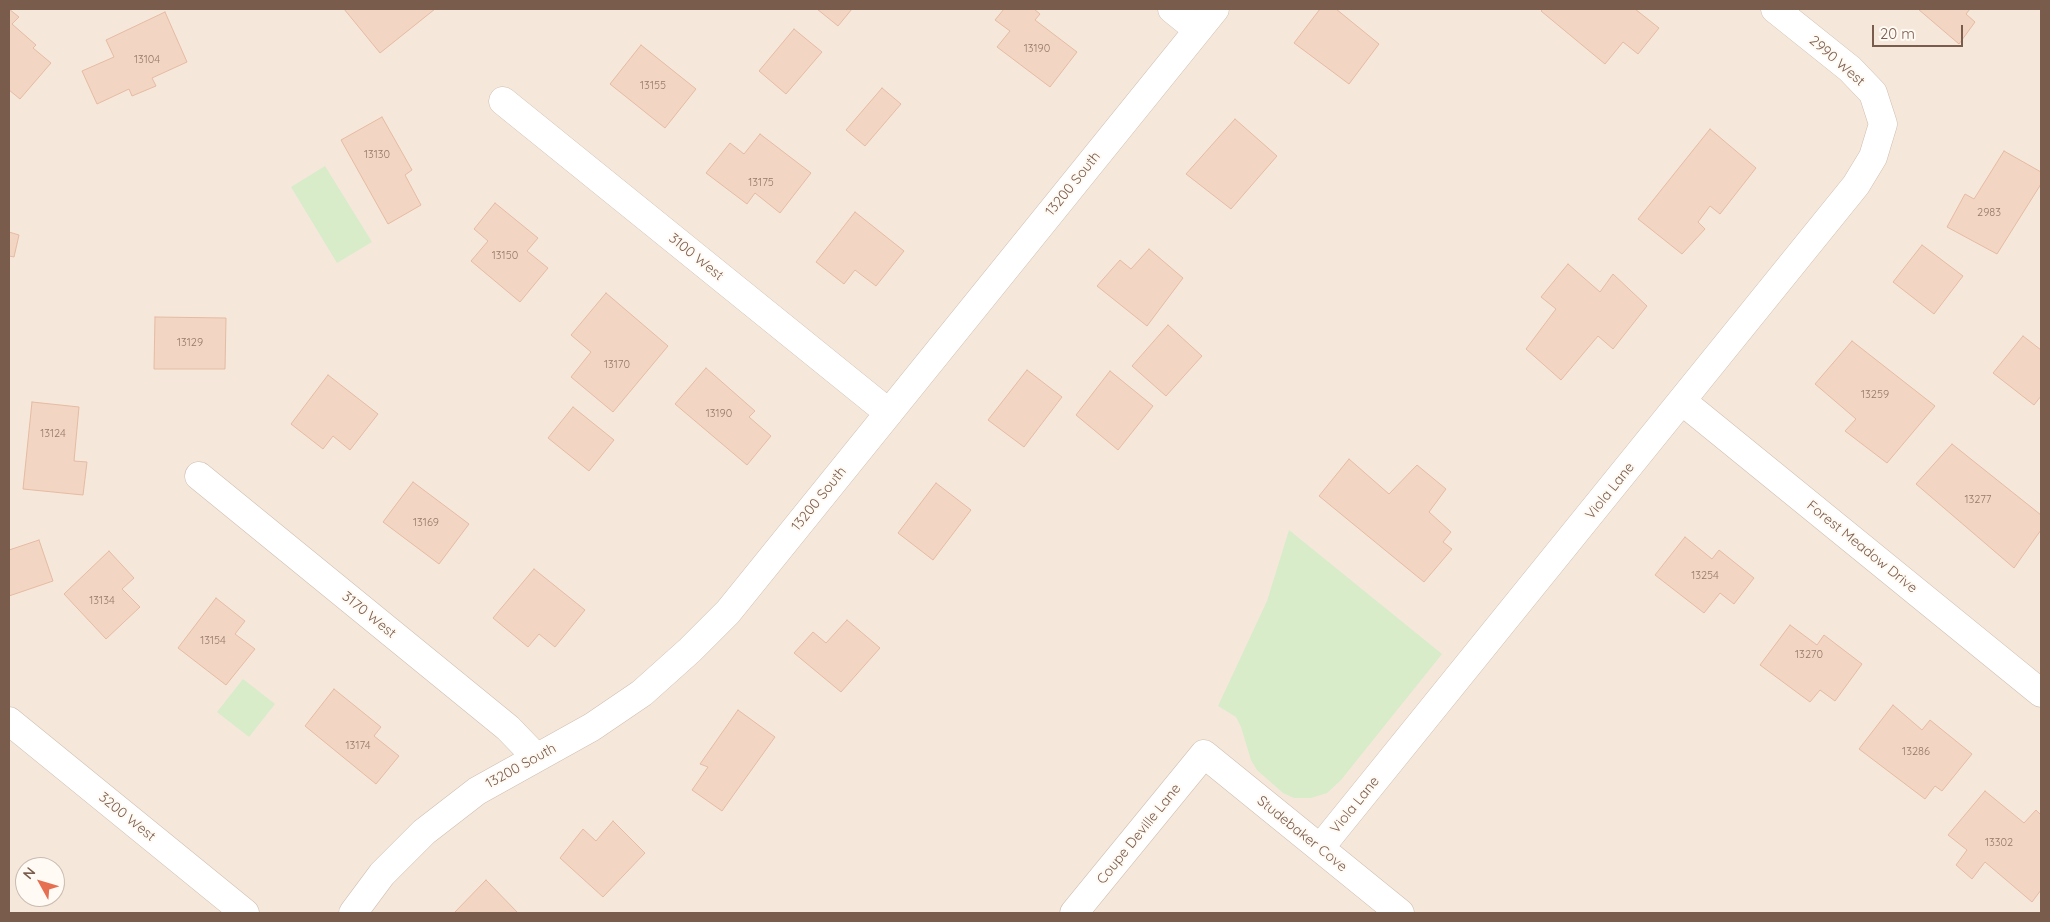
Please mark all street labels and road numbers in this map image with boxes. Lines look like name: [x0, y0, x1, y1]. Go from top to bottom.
street label: 2990 West: [1806, 32, 1868, 90]
street label: 13200 South: [1042, 149, 1104, 219]
street label: 3100 West: [665, 230, 727, 284]
street label: Viola Lane: [1582, 459, 1638, 523]
street label: 13200 South: [788, 464, 850, 534]
street label: Forest Meadow Drive: [1803, 497, 1921, 597]
street label: 3170 West: [339, 588, 399, 642]
street label: 13200 South: [483, 740, 559, 792]
street label: Viola Lane: [1327, 773, 1383, 837]
street label: Coupe Deville Lane: [1093, 780, 1185, 888]
street label: 3200 West: [95, 789, 159, 845]
street label: Studebaker Cove: [1254, 793, 1350, 875]

